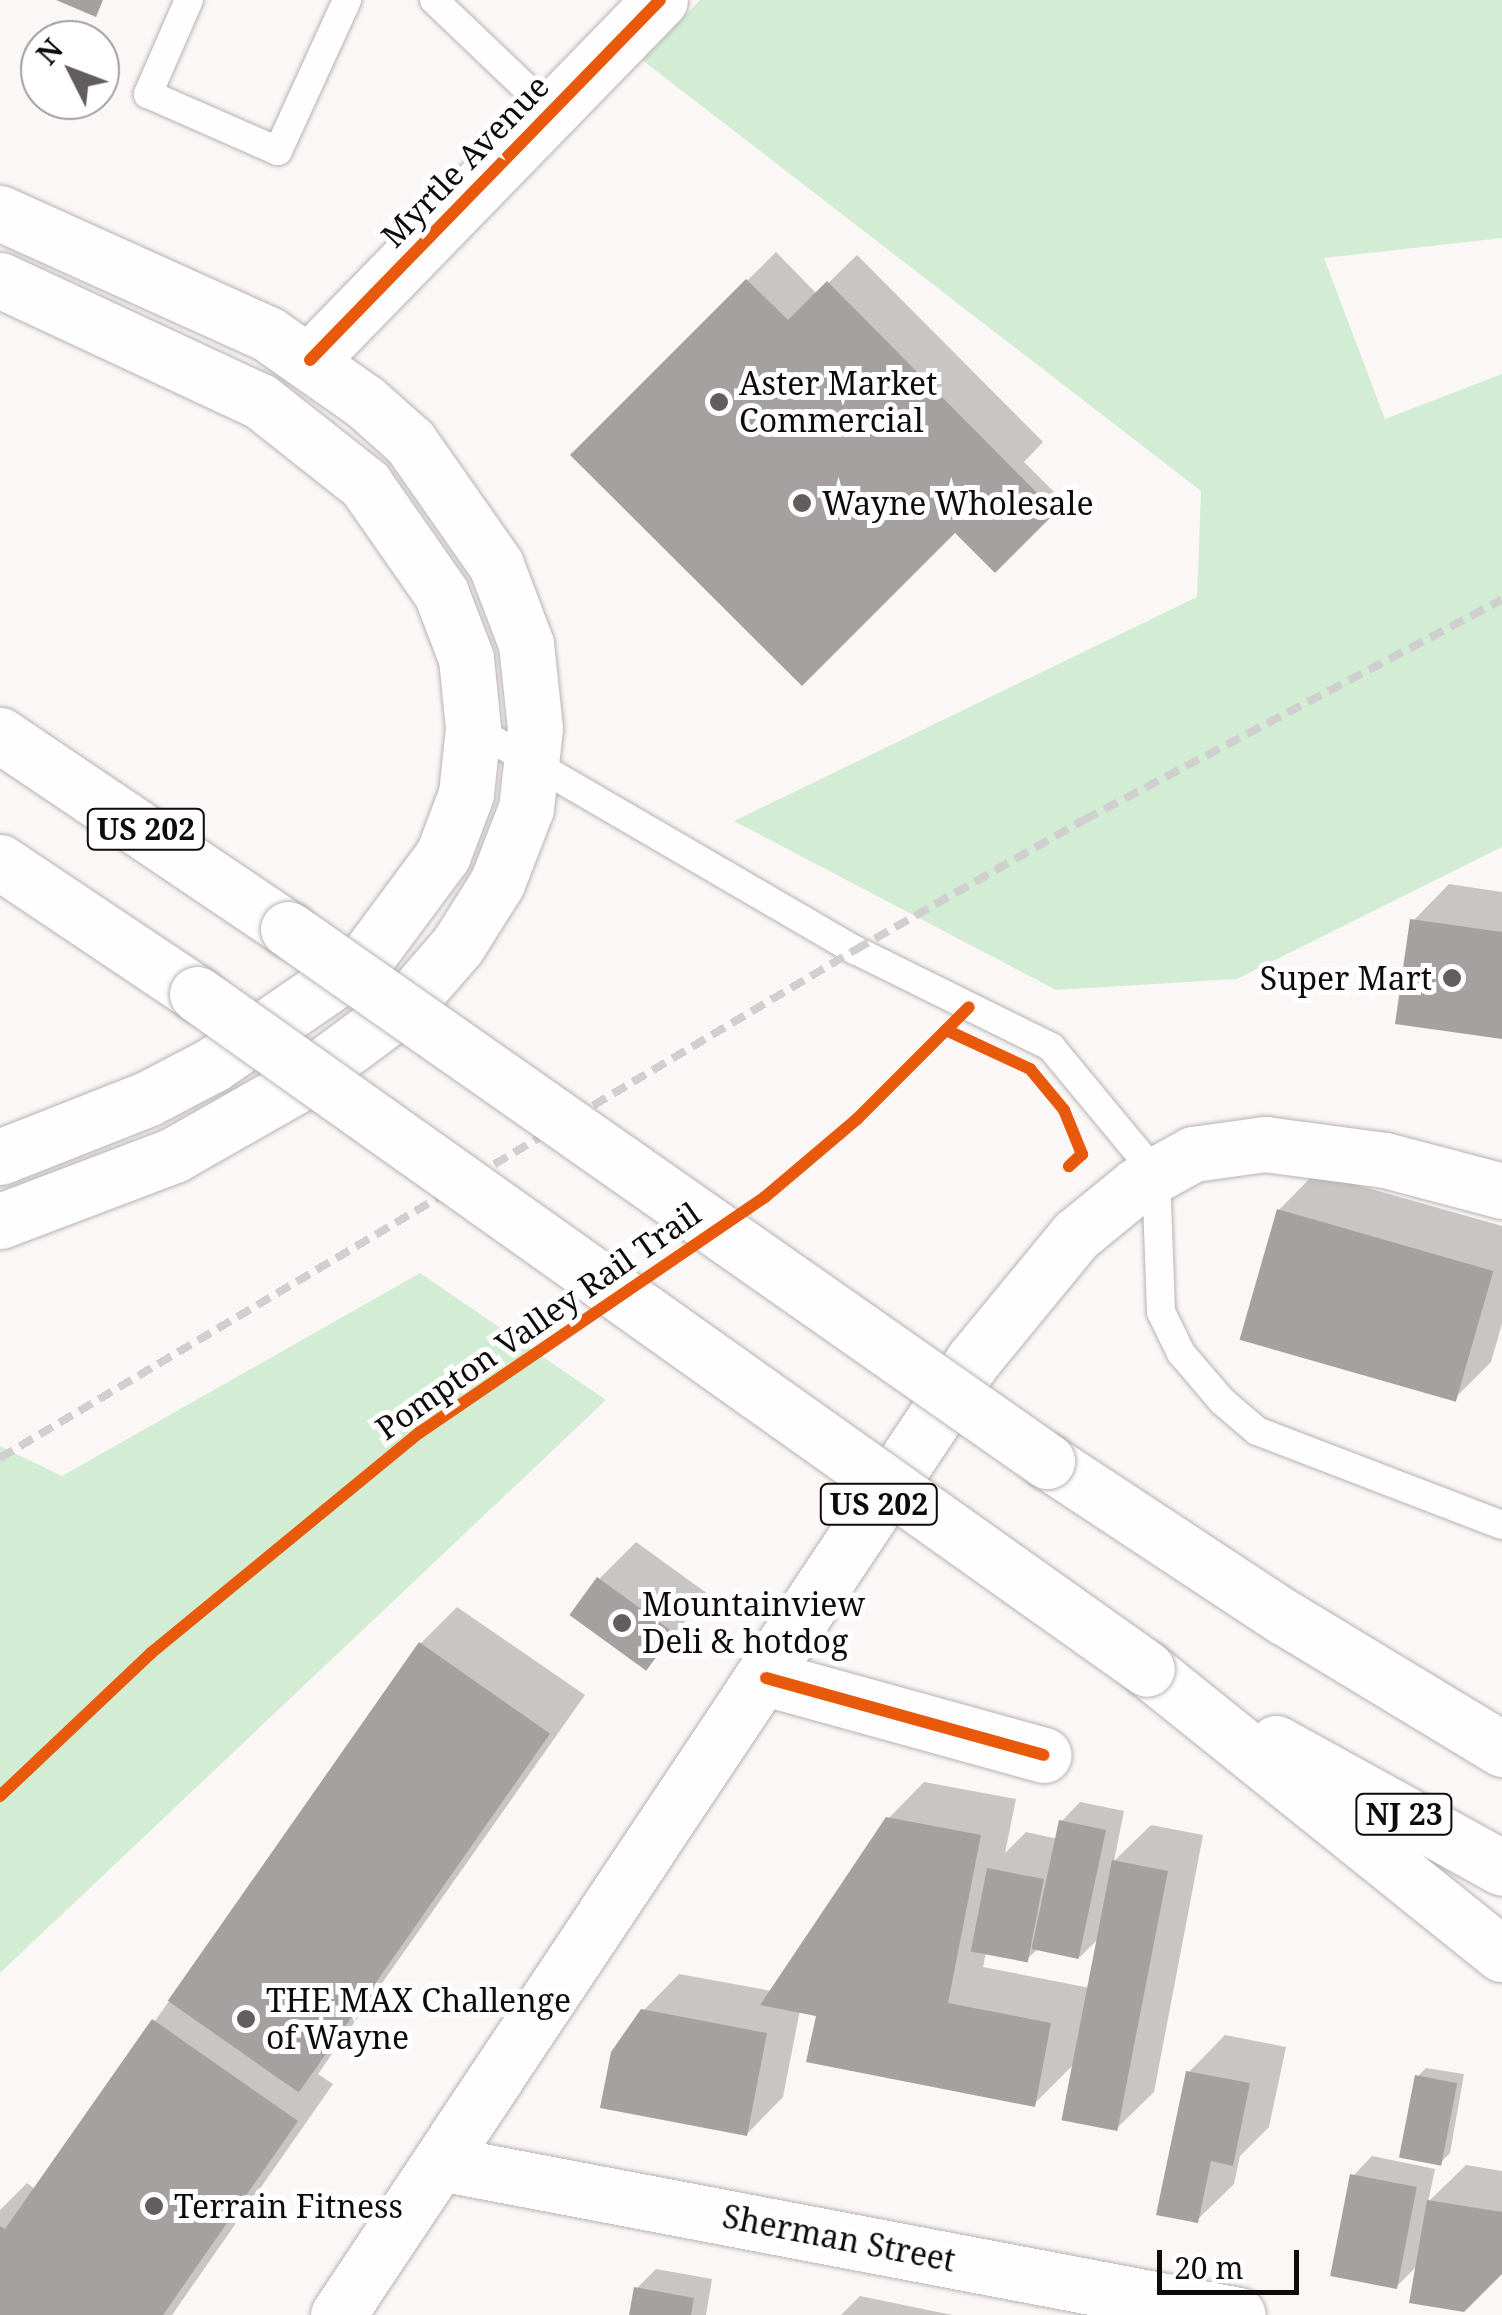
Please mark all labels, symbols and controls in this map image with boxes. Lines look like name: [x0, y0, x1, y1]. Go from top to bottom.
north arrow: [20, 20, 120, 120]
text: N: [28, 30, 71, 72]
street label: Myrtle Avenue: [373, 67, 557, 255]
place label: Aster Market Commercial: [739, 365, 937, 440]
marker: Aster Market Commercial: [708, 391, 730, 413]
place label: Wayne Wholesale: [822, 484, 1094, 522]
marker: Wayne Wholesale: [791, 492, 813, 514]
road number: US 202: [86, 804, 206, 854]
place label: Super Mart: [1260, 959, 1432, 997]
marker: Super Mart: [1441, 967, 1463, 989]
street label: Pompton Valley Rail Trail: [368, 1194, 708, 1448]
road number: US 202: [819, 1479, 939, 1529]
place label: Mountainview Deli & hotdog: [642, 1586, 865, 1661]
marker: Mountainview Deli & hotdog: [611, 1612, 633, 1634]
road number: NJ 23: [1354, 1789, 1454, 1839]
place label: THE MAX Challenge of Wayne: [266, 1982, 571, 2057]
marker: THE MAX Challenge of Wayne: [235, 2008, 257, 2030]
place label: Terrain Fitness: [174, 2187, 403, 2225]
marker: Terrain Fitness: [143, 2195, 165, 2217]
street label: Sherman Street: [719, 2197, 959, 2279]
scale bar: [1162, 2230, 1304, 2292]
text: 20 m: [1174, 2247, 1244, 2288]

